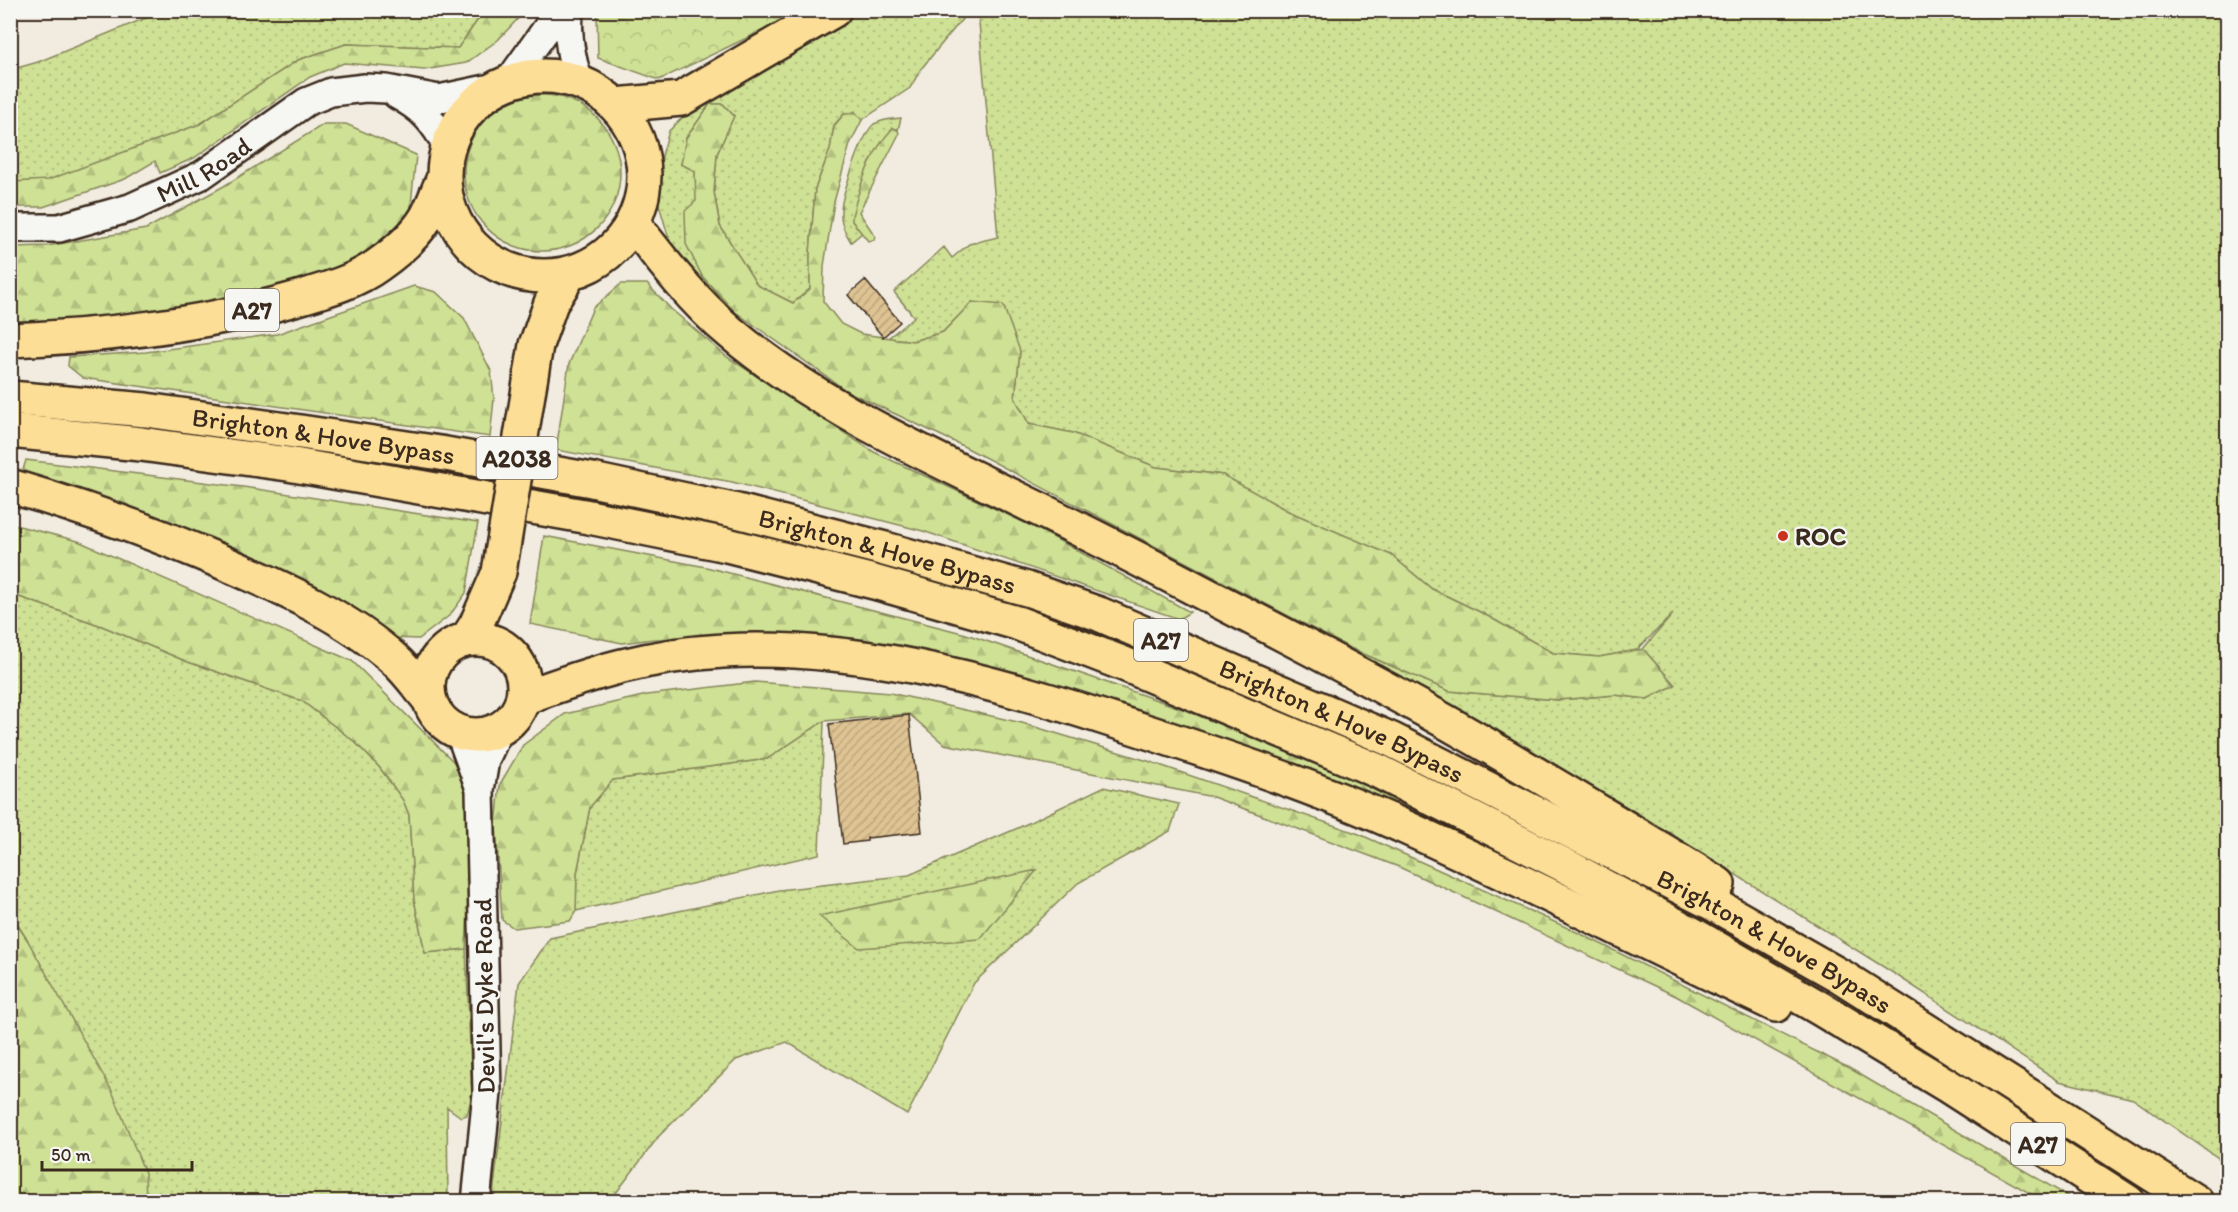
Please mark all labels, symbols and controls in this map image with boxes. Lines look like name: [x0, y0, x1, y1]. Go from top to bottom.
street label: Mill Road: [151, 130, 257, 210]
road number: A27: [225, 289, 279, 331]
street label: Brighton & Hove Bypass: [190, 401, 458, 471]
road number: A2038: [476, 437, 558, 479]
street label: Brighton & Hove Bypass: [755, 501, 1020, 601]
place label: ROC: [1795, 520, 1847, 552]
marker: ROC: [1776, 529, 1790, 543]
road number: A27: [1134, 619, 1188, 661]
street label: Brighton & Hove Bypass: [1214, 652, 1470, 790]
street label: Brighton & Hove Bypass: [1652, 862, 1898, 1021]
street label: Devil's Dyke Road: [466, 898, 502, 1094]
road number: A27: [2011, 1123, 2065, 1165]
scale bar: [42, 1134, 192, 1172]
text: 50 m: [51, 1144, 91, 1166]

